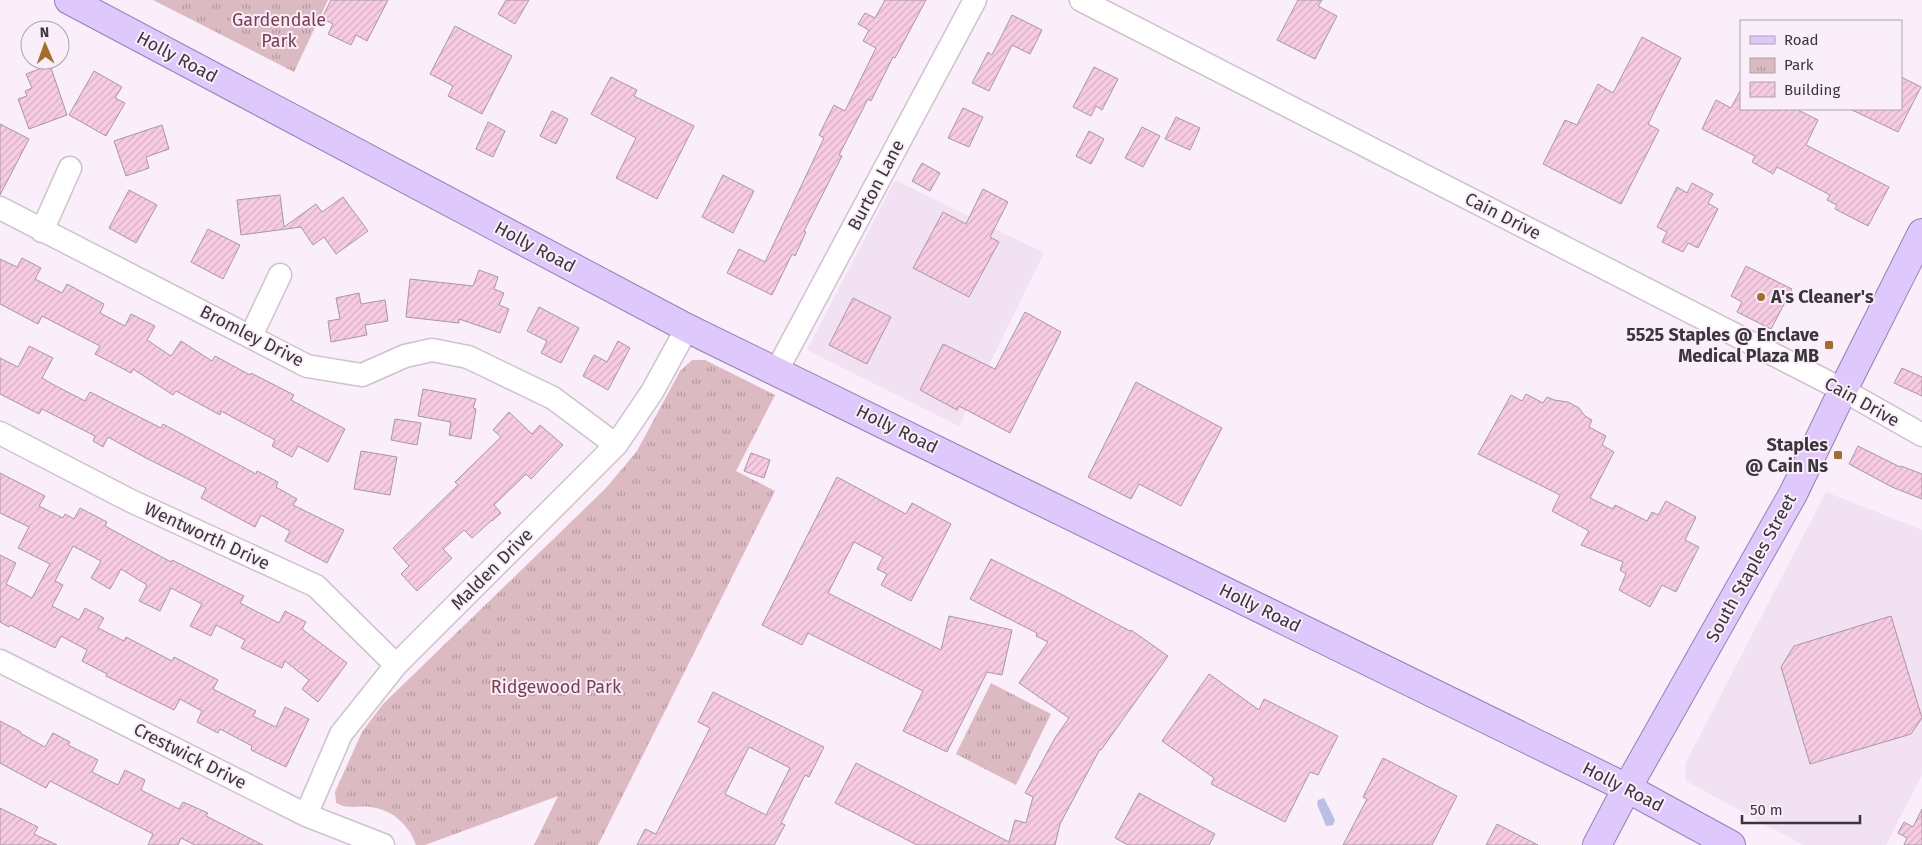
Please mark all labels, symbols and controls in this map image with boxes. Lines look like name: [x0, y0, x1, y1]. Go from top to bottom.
park label: Gardendale Park: [232, 9, 326, 52]
north arrow: [20, 20, 70, 70]
legend: [1740, 20, 1902, 110]
text: N: [40, 24, 50, 41]
street label: Holly Road: [133, 27, 221, 87]
text: Road: [1784, 31, 1819, 49]
text: Park: [1784, 56, 1814, 74]
text: Building: [1784, 81, 1840, 99]
street label: Burton Lane: [843, 136, 909, 234]
street label: Cain Drive: [1461, 188, 1545, 244]
street label: Holly Road: [491, 217, 579, 277]
place label: A's Cleaner's: [1770, 286, 1874, 308]
marker: A's Cleaner's: [1755, 291, 1767, 303]
street label: Bromley Drive: [196, 300, 308, 372]
place label: 5525 Staples @ Enclave Medical Plaza MB: [1626, 324, 1819, 367]
marker: 5525 Staples @ Enclave Medical Plaza MB: [1823, 339, 1835, 351]
street label: Cain Drive: [1821, 372, 1903, 432]
street label: Holly Road: [853, 400, 941, 458]
place label: Staples @ Cain Ns: [1745, 434, 1828, 477]
marker: Staples @ Cain Ns: [1832, 449, 1844, 461]
street label: South Staples Street: [1701, 490, 1801, 646]
street label: Wentworth Drive: [141, 497, 273, 575]
street label: Malden Drive: [446, 523, 538, 615]
street label: Holly Road: [1216, 579, 1304, 637]
park label: Ridgewood Park: [491, 676, 622, 698]
street label: Crestwick Drive: [130, 718, 250, 794]
street label: Holly Road: [1579, 757, 1667, 817]
scale bar: [1742, 792, 1860, 824]
text: 50 m: [1750, 801, 1783, 819]

